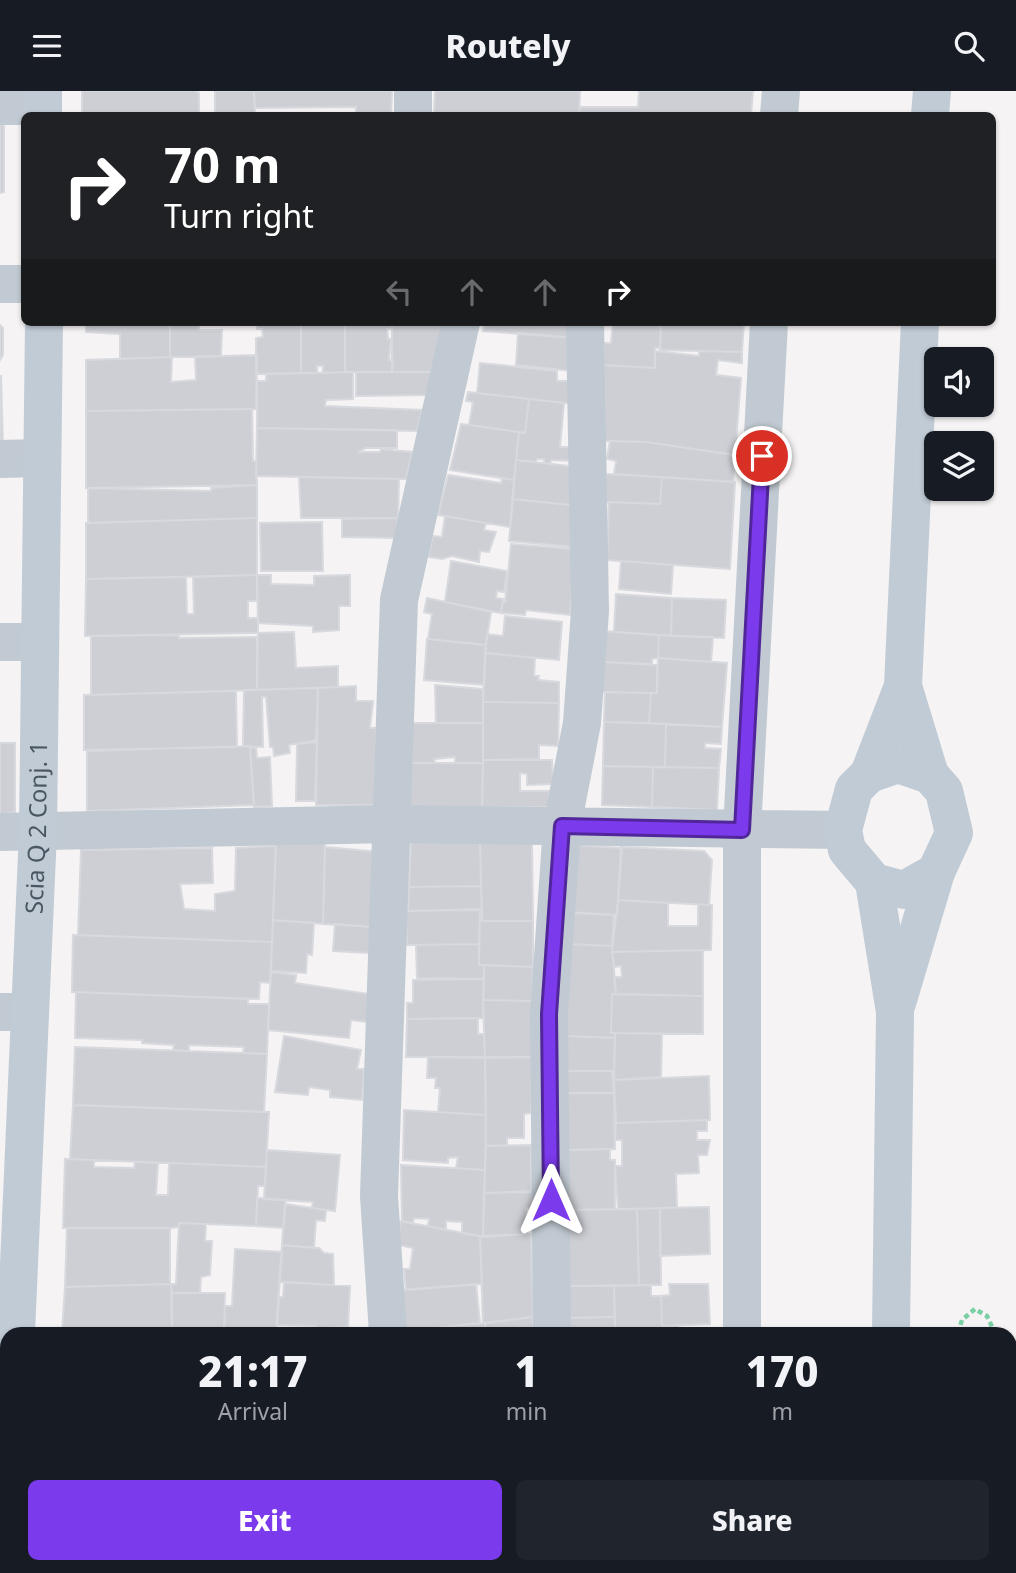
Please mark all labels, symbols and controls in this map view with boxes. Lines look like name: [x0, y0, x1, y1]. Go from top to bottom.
text: Routely: [446, 24, 570, 67]
icon: menu: [28, 27, 66, 65]
icon: search: [950, 27, 988, 65]
text: 70 m: [164, 131, 281, 197]
icon: right: [49, 140, 140, 231]
text: Turn right: [164, 194, 314, 237]
icon: left: [380, 273, 418, 311]
icon: ahead: [453, 273, 491, 311]
icon: ahead: [526, 273, 564, 311]
icon: right: [599, 273, 637, 311]
map controls: [924, 347, 994, 501]
button: sound: [924, 347, 994, 417]
pin: [732, 426, 792, 486]
button: layers: [924, 431, 994, 501]
icon: arrive: [743, 437, 781, 475]
street label: Scia Q 2 Conj. 1: [16, 741, 54, 914]
position arrow: [514, 1163, 588, 1237]
text: 21:17: [198, 1342, 307, 1399]
text: 1: [514, 1342, 539, 1399]
text: 170: [746, 1342, 819, 1399]
text: Arrival: [218, 1395, 288, 1427]
text: min: [506, 1395, 547, 1427]
text: m: [771, 1395, 793, 1427]
button: Exit: [28, 1480, 502, 1560]
button: Share: [516, 1480, 989, 1560]

